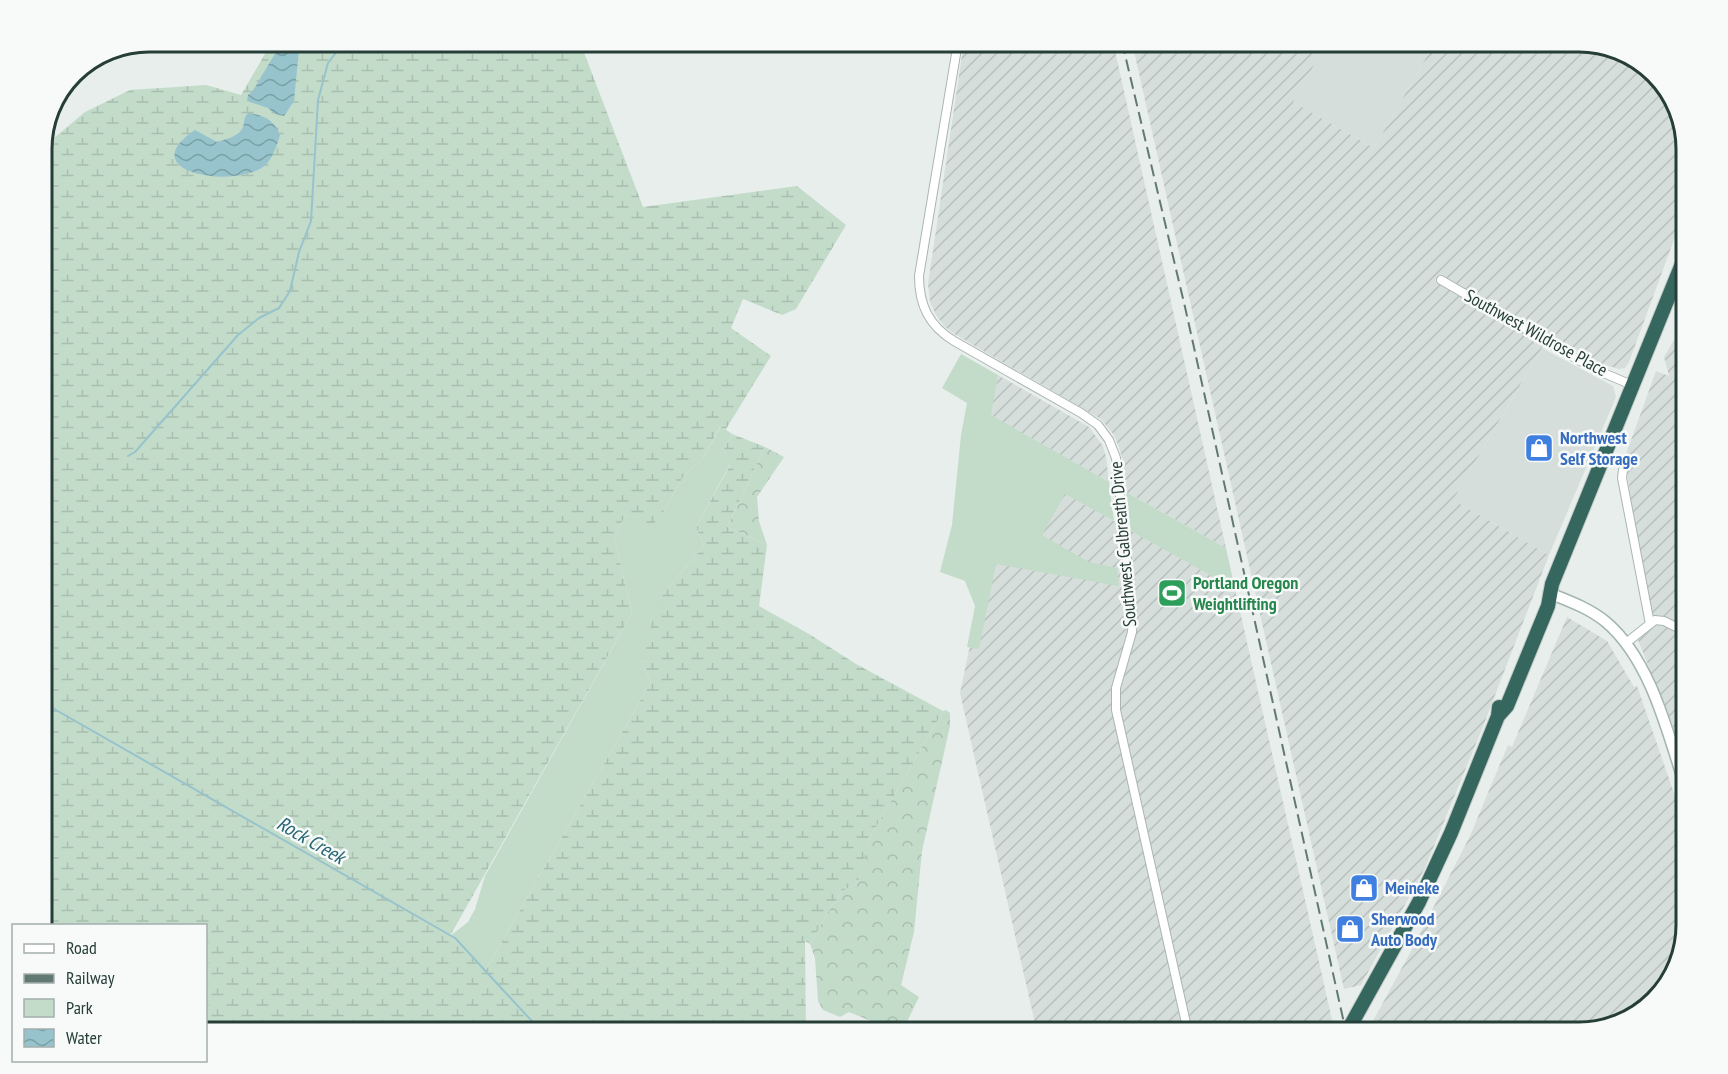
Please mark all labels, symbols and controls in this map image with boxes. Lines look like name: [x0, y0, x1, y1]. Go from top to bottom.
street label: Southwest Wildrose Place: [1461, 284, 1612, 381]
place label: Northwest Self Storage: [1560, 426, 1638, 470]
shop icon: Northwest Self Storage: [1523, 432, 1555, 464]
street label: Southwest Galbreath Drive: [1104, 460, 1141, 628]
place label: Portland Oregon Weightlifting: [1192, 571, 1298, 615]
sports icon: Portland Oregon Weightlifting: [1156, 577, 1188, 609]
water label: Rock Creek: [272, 810, 352, 871]
shop icon: Meineke: [1348, 872, 1380, 904]
place label: Meineke: [1385, 876, 1440, 899]
place label: Sherwood Auto Body: [1370, 907, 1438, 951]
shop icon: Sherwood Auto Body: [1334, 913, 1366, 945]
legend: [12, 924, 207, 1062]
text: Road: [66, 936, 97, 959]
text: Railway: [66, 966, 115, 989]
text: Park: [66, 996, 93, 1019]
text: Water: [66, 1026, 102, 1049]

